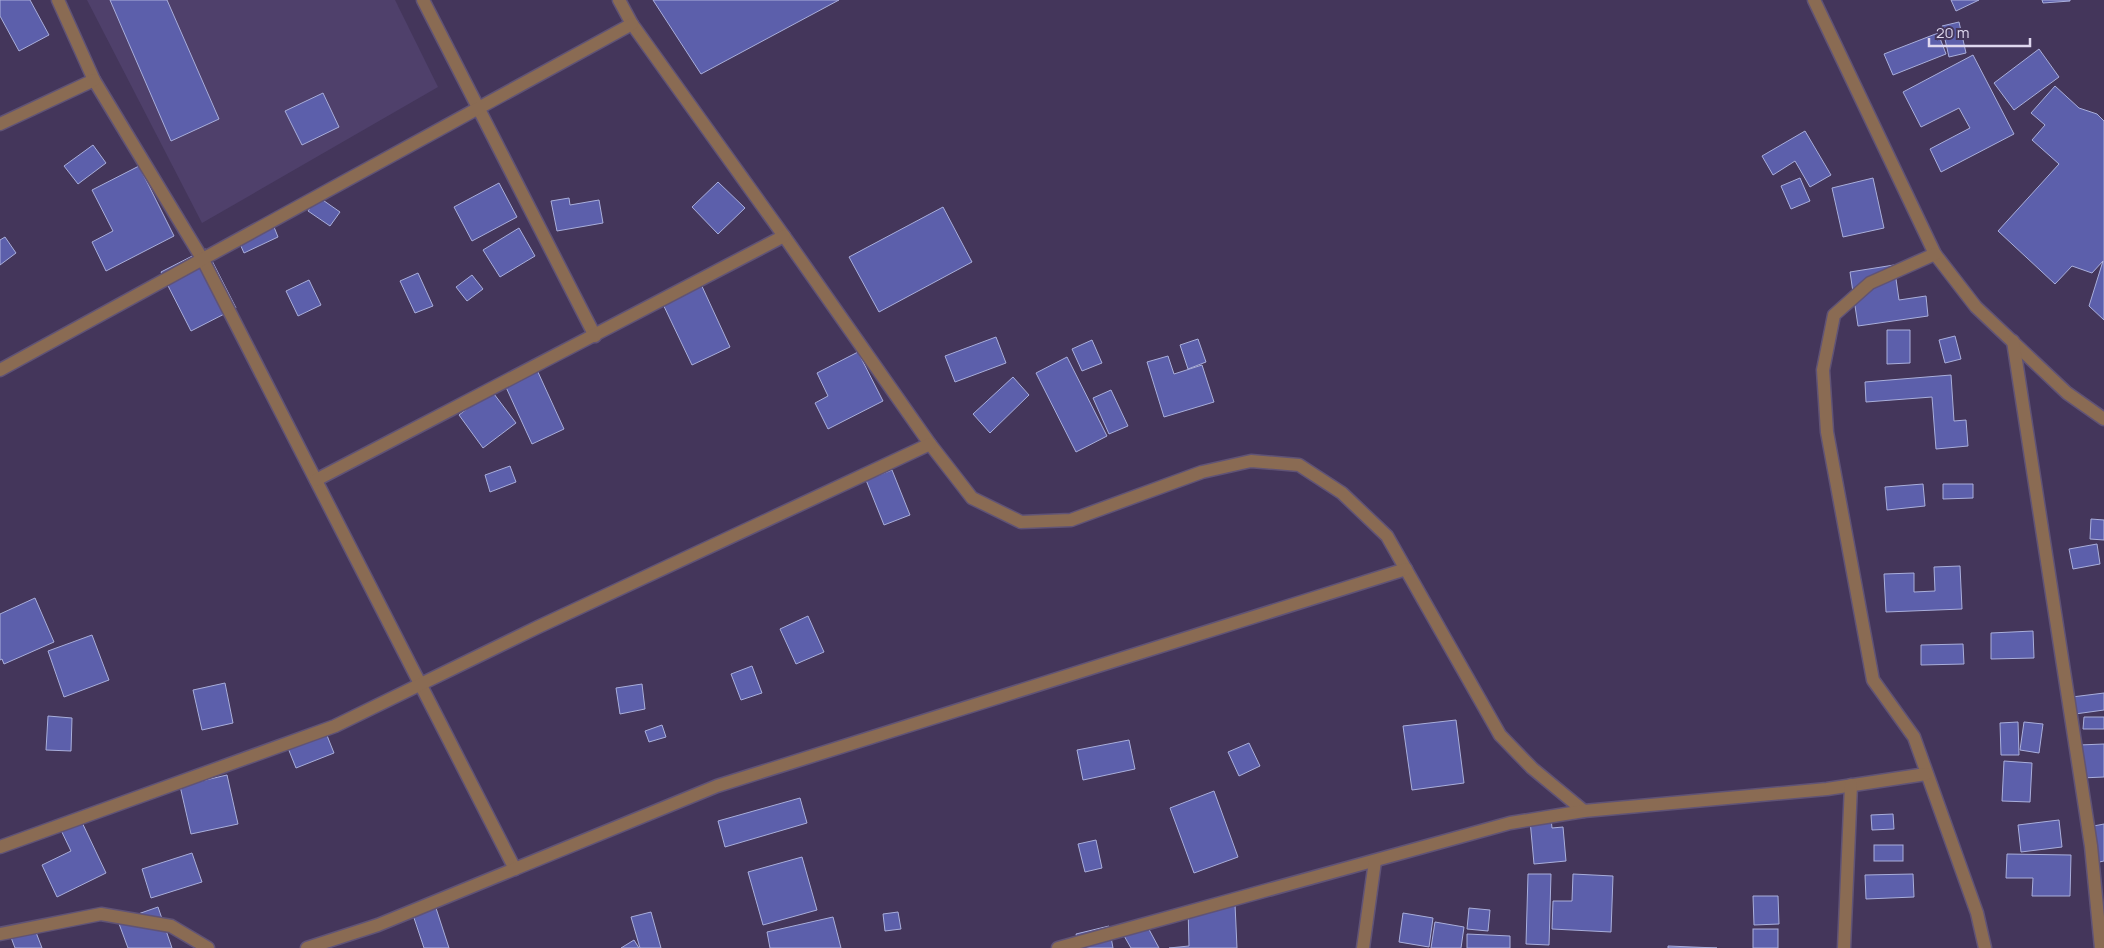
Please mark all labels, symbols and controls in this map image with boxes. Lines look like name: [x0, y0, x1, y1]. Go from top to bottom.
scale bar: [1929, 15, 2030, 47]
text: 20 m: [1936, 22, 1969, 43]

